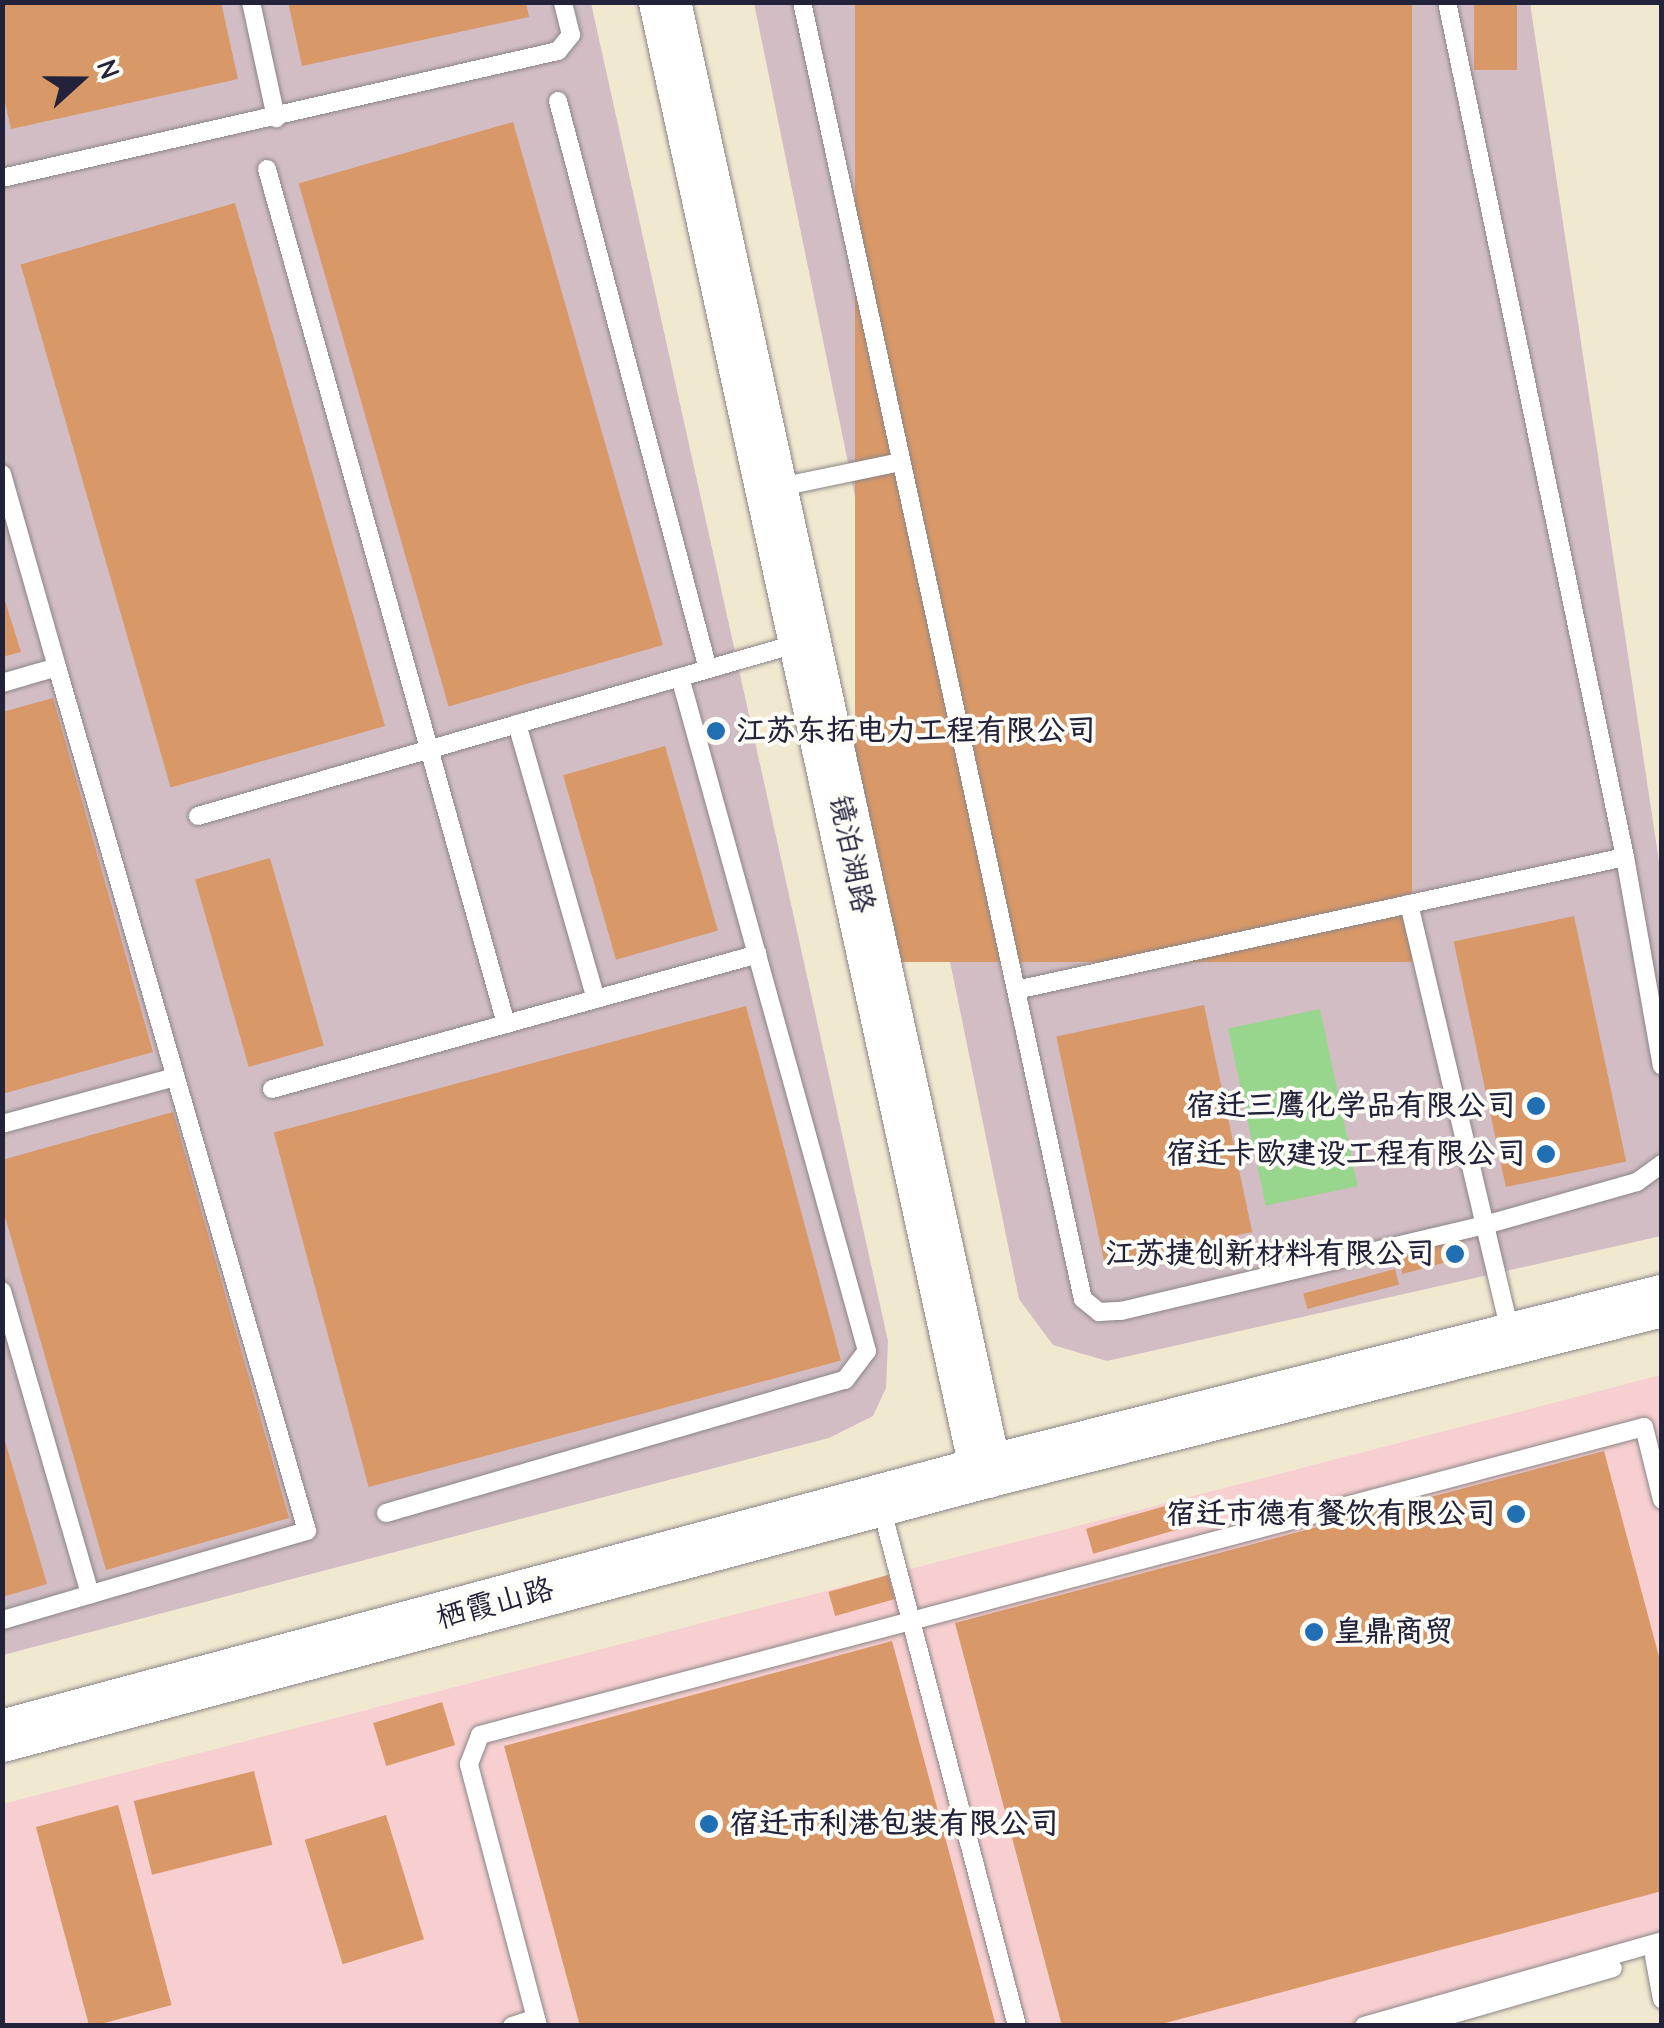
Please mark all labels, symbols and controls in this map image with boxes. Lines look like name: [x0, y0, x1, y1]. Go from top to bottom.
north arrow: [30, 30, 130, 130]
text: N: [90, 55, 126, 84]
place label: 江苏东拓电力工程有限公司: [736, 713, 1096, 749]
marker: 江苏东拓电力工程有限公司: [705, 720, 727, 742]
street label: 镜泊湖路: [821, 792, 881, 916]
place label: 宿迁三鹰化学品有限公司: [1186, 1088, 1516, 1124]
marker: 宿迁三鹰化学品有限公司: [1525, 1095, 1547, 1117]
place label: 宿迁卡欧建设工程有限公司: [1166, 1136, 1526, 1172]
marker: 宿迁卡欧建设工程有限公司: [1535, 1143, 1557, 1165]
place label: 江苏捷创新材料有限公司: [1105, 1236, 1435, 1272]
marker: 江苏捷创新材料有限公司: [1444, 1243, 1466, 1265]
place label: 宿迁市德有餐饮有限公司: [1166, 1496, 1496, 1532]
marker: 宿迁市德有餐饮有限公司: [1505, 1503, 1527, 1525]
street label: 栖霞山路: [432, 1571, 558, 1637]
place label: 皇鼎商贸: [1334, 1614, 1454, 1650]
marker: 皇鼎商贸: [1303, 1621, 1325, 1643]
place label: 宿迁市利港包装有限公司: [729, 1806, 1059, 1842]
marker: 宿迁市利港包装有限公司: [698, 1813, 720, 1835]

